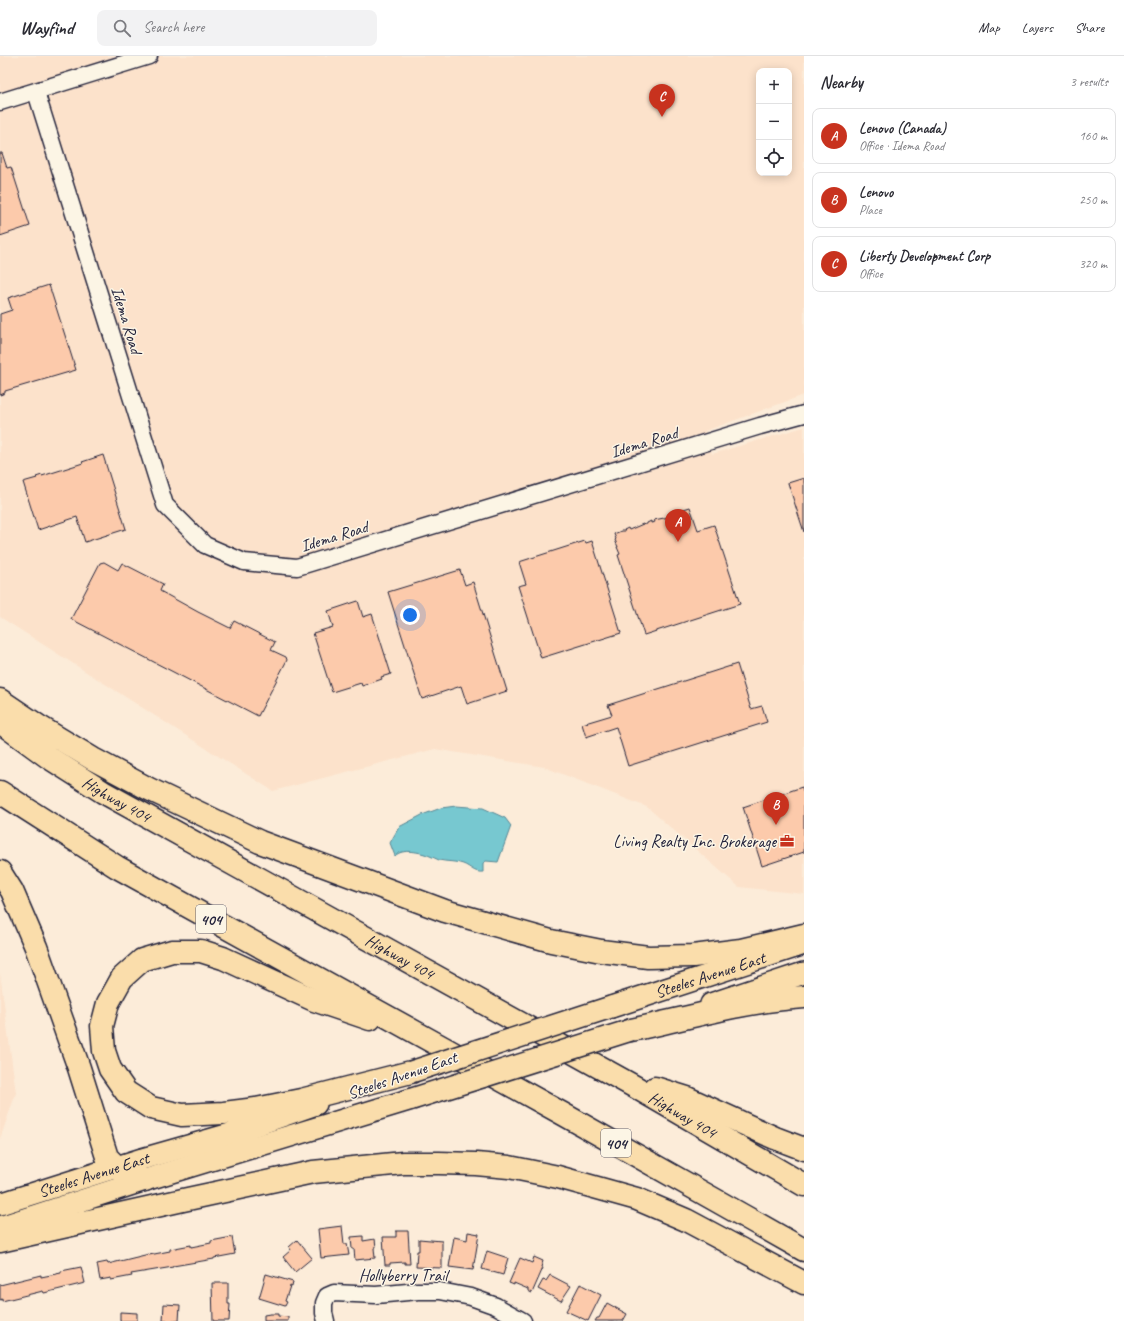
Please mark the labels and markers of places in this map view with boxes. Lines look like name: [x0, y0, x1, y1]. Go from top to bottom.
pin: C: [649, 84, 675, 117]
pin: A: [665, 509, 691, 542]
pin: B: [763, 792, 789, 825]
place label: Living Realty Inc. Brokerage: [613, 831, 777, 852]
office icon: Living Realty Inc. Brokerage: [779, 833, 795, 849]

